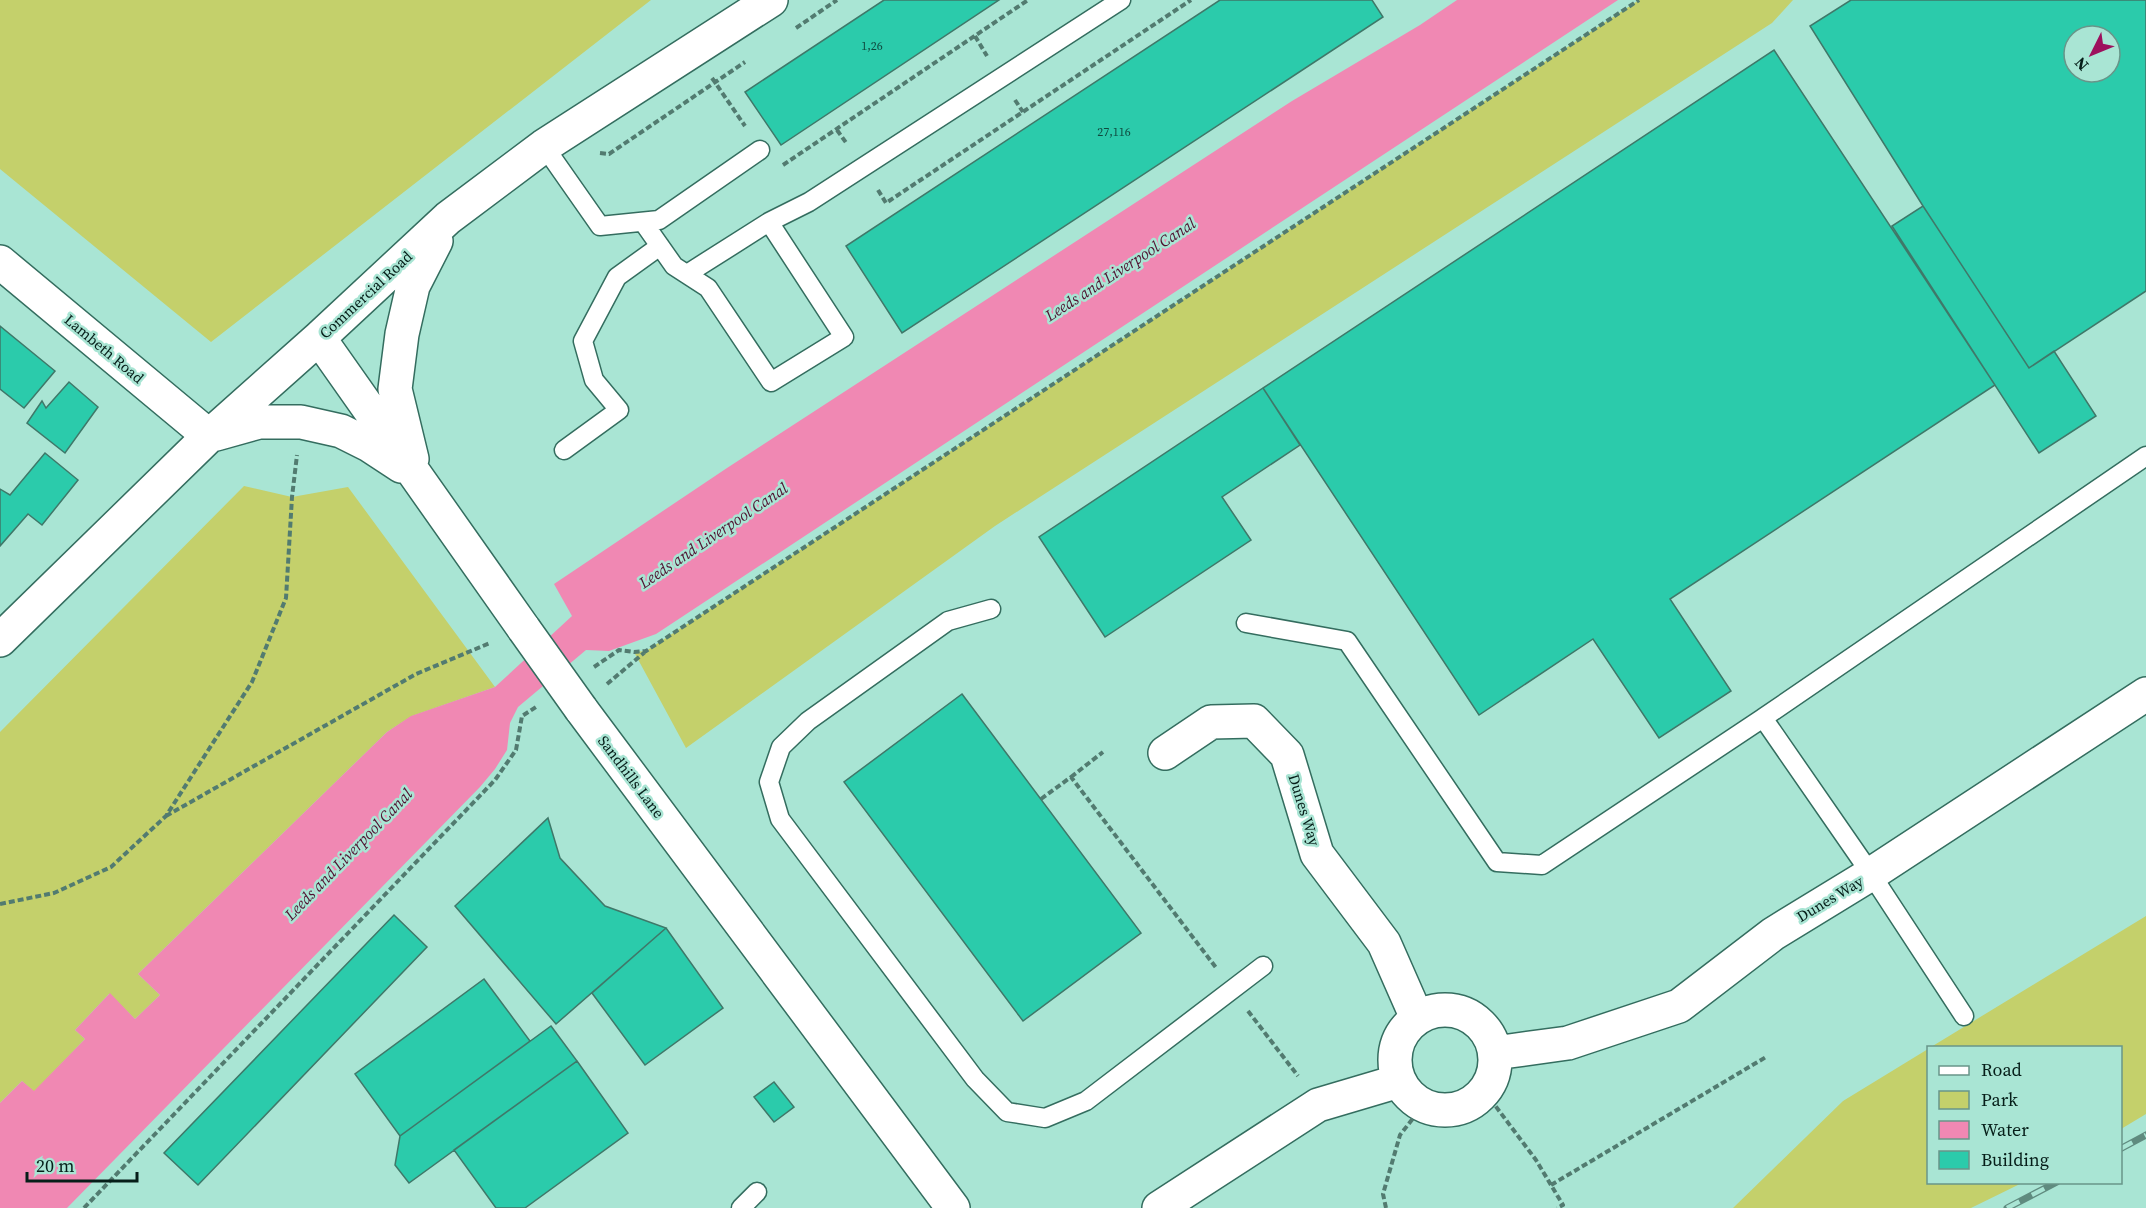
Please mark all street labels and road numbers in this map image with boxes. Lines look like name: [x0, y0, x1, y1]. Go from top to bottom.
street label: Commercial Road: [315, 246, 417, 343]
street label: Lambeth Road: [60, 309, 149, 388]
street label: Sandhills Lane: [593, 731, 670, 823]
street label: Dunes Way: [1284, 771, 1325, 849]
street label: Dunes Way: [1793, 870, 1867, 927]

